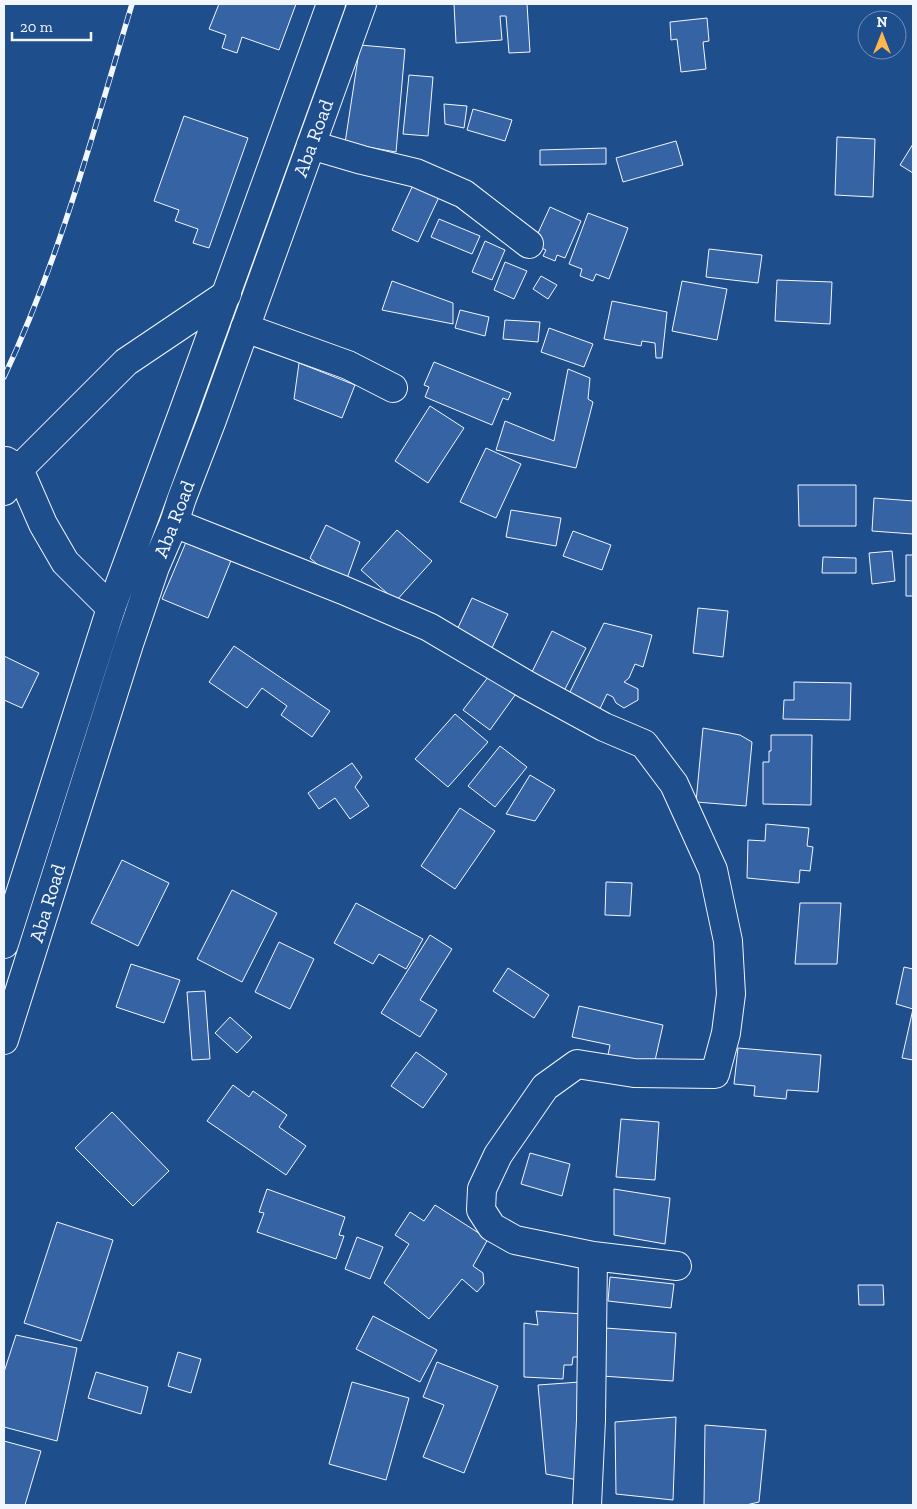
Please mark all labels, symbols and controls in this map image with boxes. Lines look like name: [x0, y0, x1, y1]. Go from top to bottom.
scale bar: [12, 10, 91, 42]
north arrow: [857, 10, 907, 60]
text: N: [877, 14, 888, 31]
text: 20 m: [20, 18, 53, 36]
street label: Aba Road: [288, 96, 338, 180]
street label: Aba Road: [148, 477, 200, 561]
street label: Aba Road: [24, 861, 70, 945]

